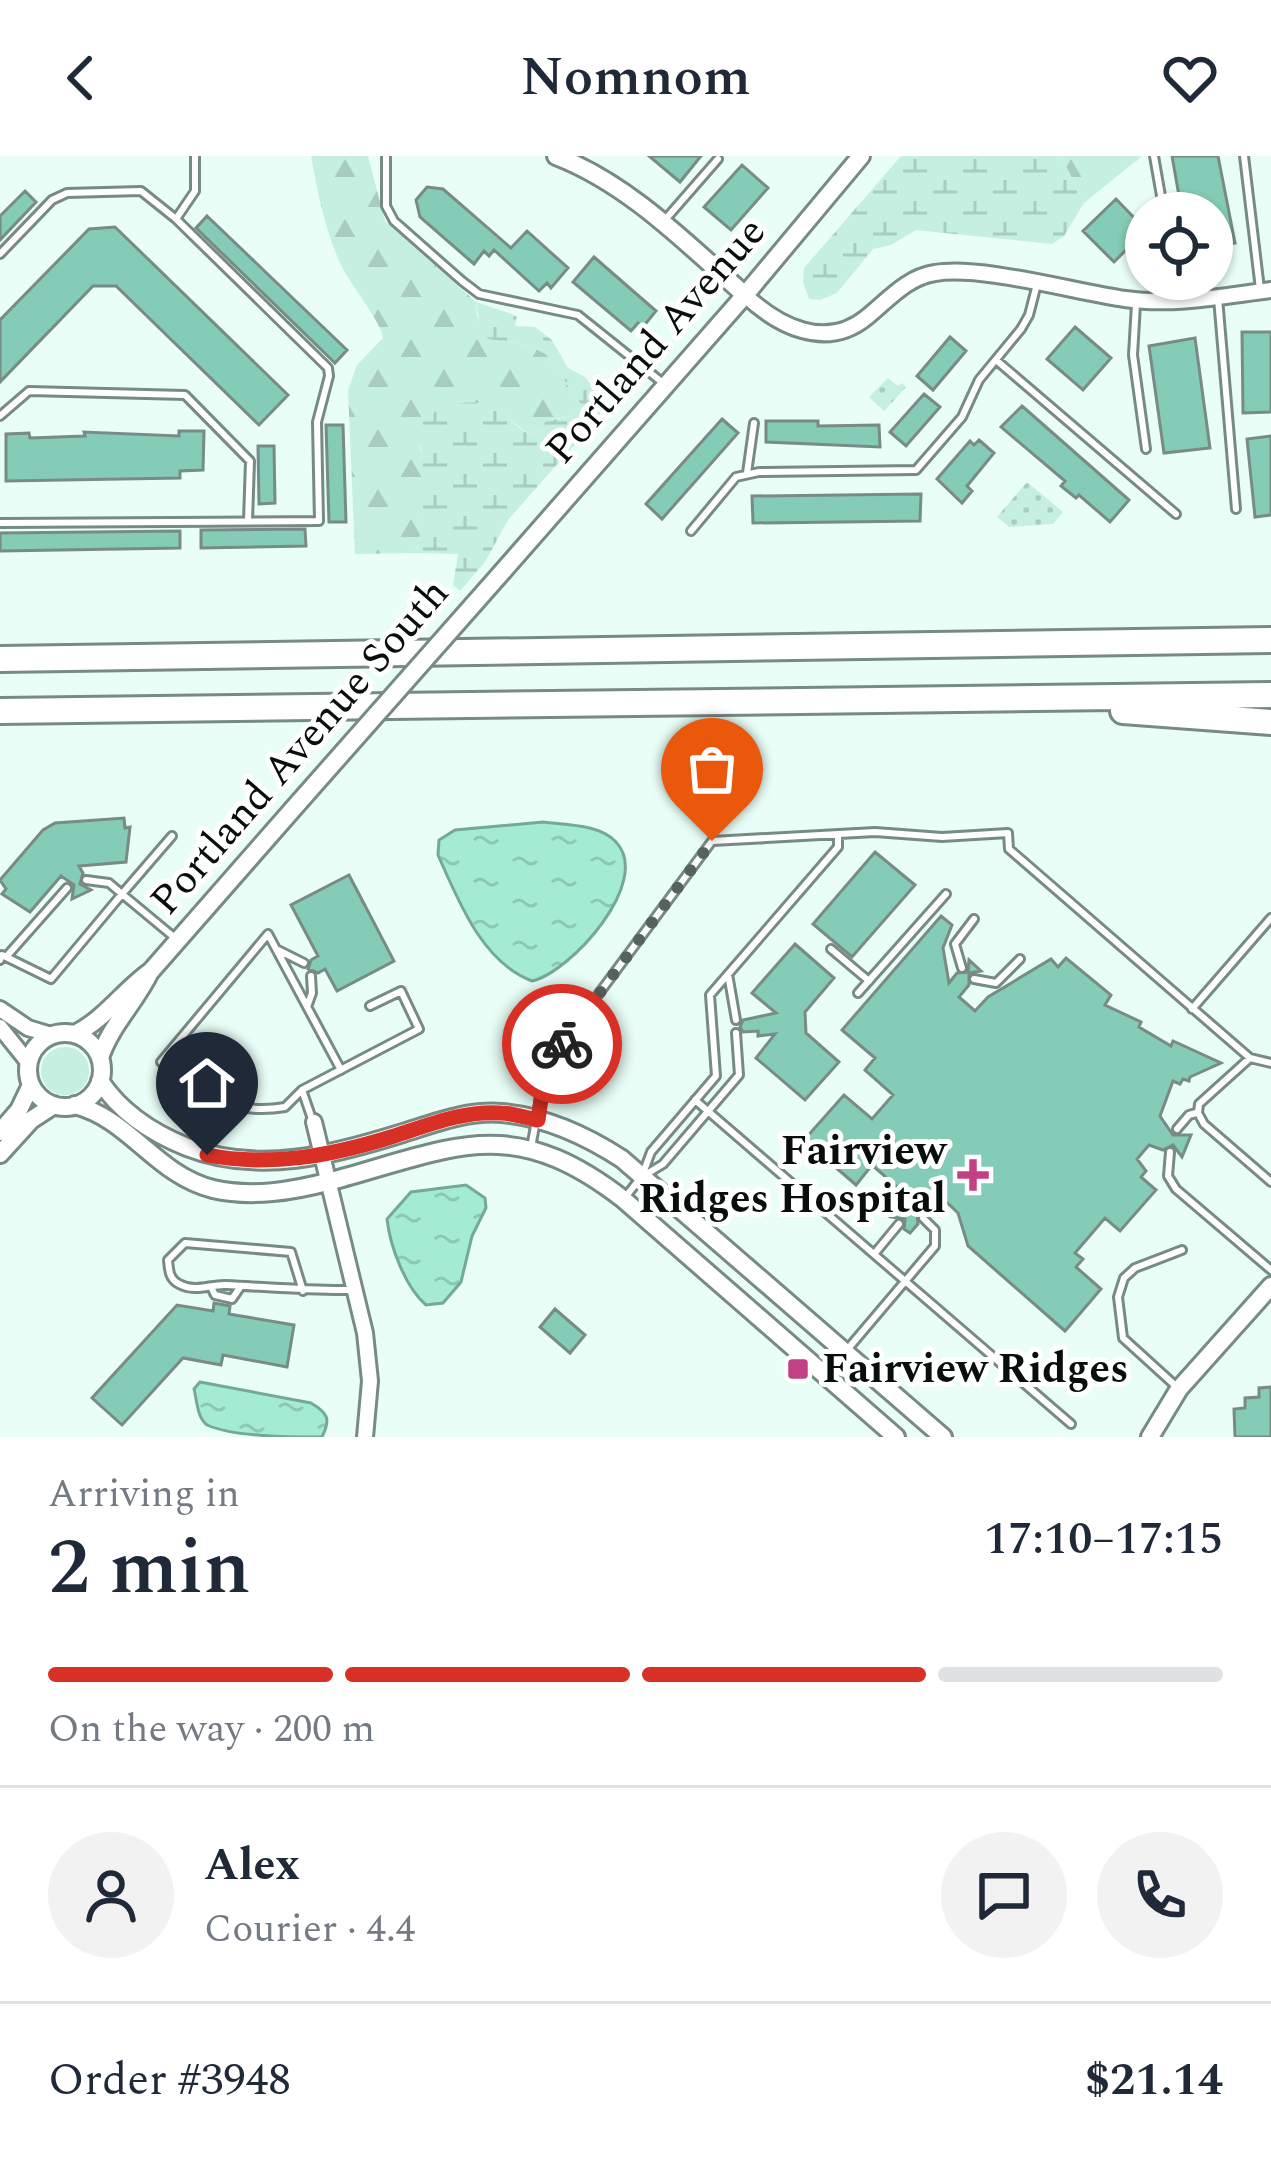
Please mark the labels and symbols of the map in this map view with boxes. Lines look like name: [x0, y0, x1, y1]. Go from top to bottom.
street label: Portland Avenue: [530, 203, 782, 479]
street label: Portland Avenue South: [135, 564, 465, 930]
pin: [661, 718, 763, 841]
courier: [502, 984, 622, 1104]
pin: [156, 1032, 258, 1155]
place label: Fairview Ridges Hospital: [638, 1120, 948, 1231]
marker: Fairview Ridges Hospital: [957, 1159, 989, 1191]
place label: Fairview Ridges: [822, 1338, 1129, 1401]
marker: Fairview Ridges: [785, 1356, 811, 1382]

